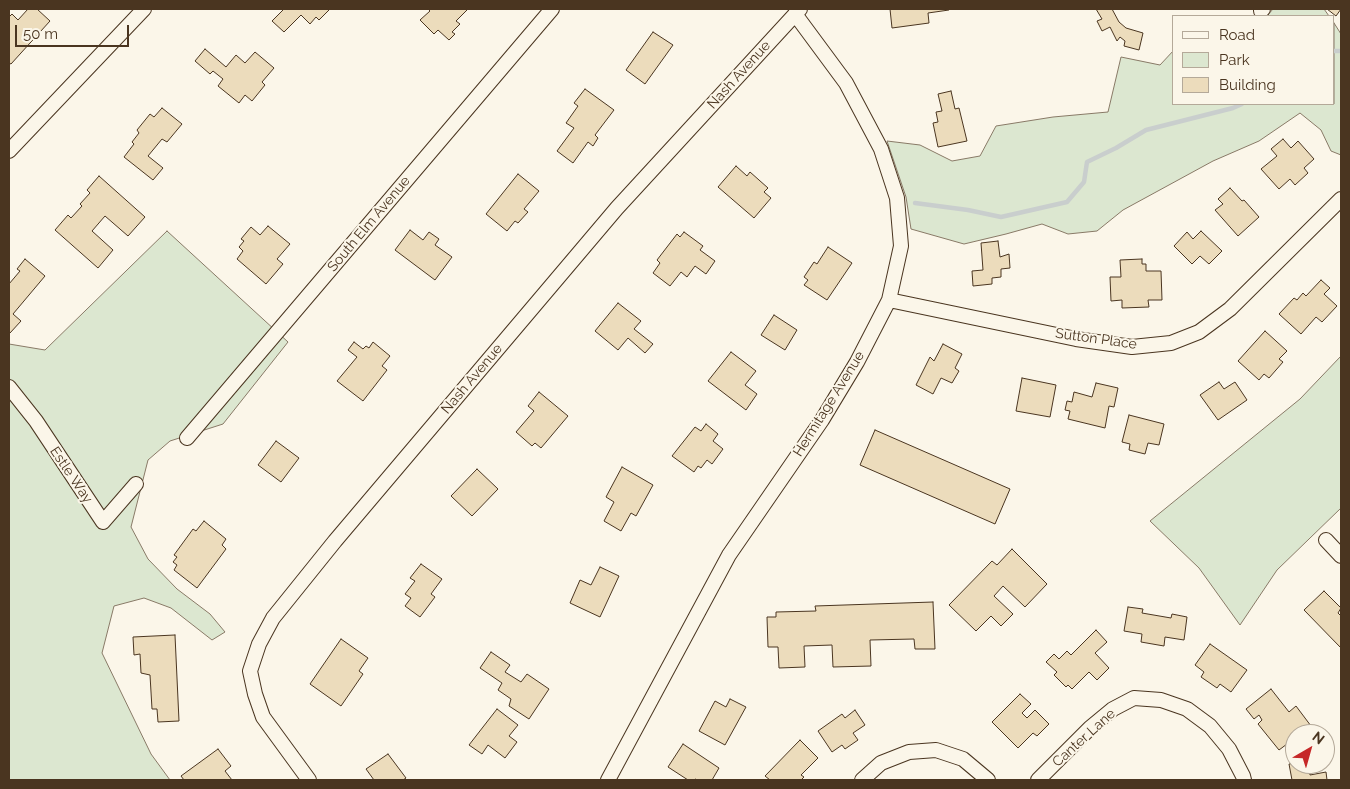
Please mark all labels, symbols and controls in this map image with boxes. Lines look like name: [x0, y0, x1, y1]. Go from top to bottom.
scale bar: [18, 15, 131, 47]
legend: [1172, 15, 1335, 105]
text: 50 m: [23, 25, 58, 43]
text: Road: [1219, 26, 1255, 44]
street label: Nash Avenue: [704, 37, 774, 113]
text: Park: [1219, 51, 1250, 69]
text: Building: [1219, 76, 1276, 94]
street label: South Elm Avenue: [324, 173, 414, 275]
street label: Sutton Place: [1054, 325, 1138, 353]
street label: Nash Avenue: [438, 341, 506, 417]
street label: Hermitage Avenue: [790, 348, 868, 460]
street label: Estle Way: [46, 444, 96, 506]
street label: Canter Lane: [1049, 705, 1119, 771]
north arrow: [1285, 724, 1335, 774]
text: N: [1309, 728, 1328, 748]

